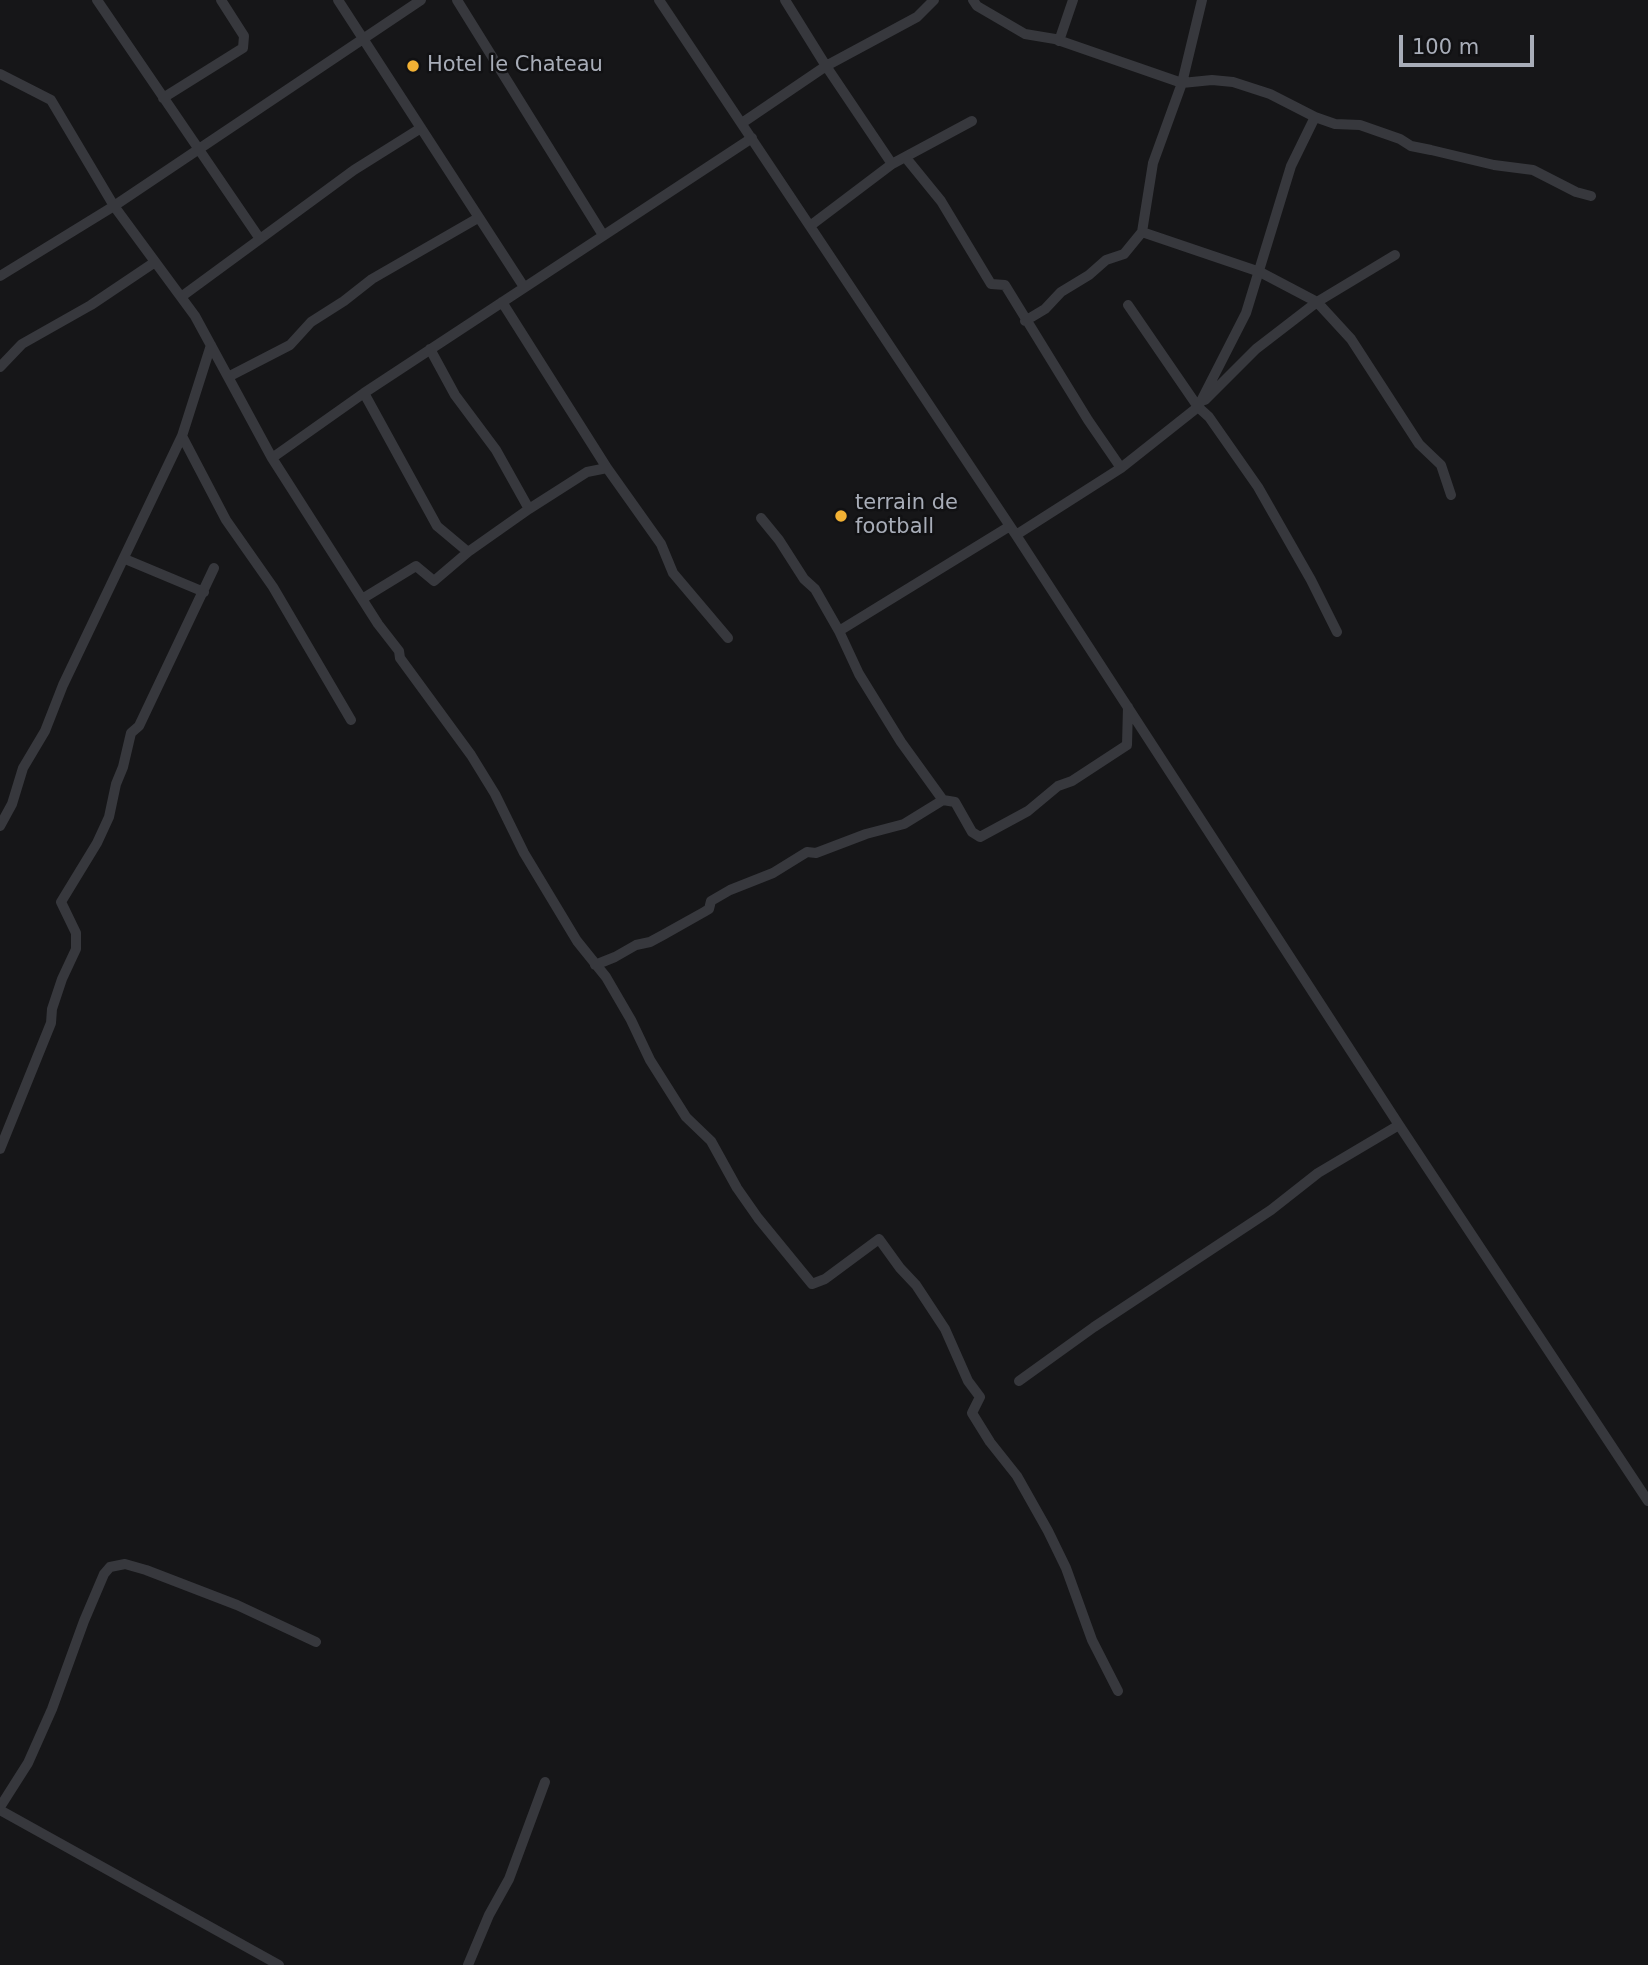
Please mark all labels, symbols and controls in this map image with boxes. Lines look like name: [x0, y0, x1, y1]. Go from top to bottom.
scale bar: [1403, 21, 1538, 65]
text: 100 m: [1412, 35, 1479, 59]
place label: Hotel le Chateau: [427, 53, 603, 79]
marker: Hotel le Chateau: [405, 58, 421, 74]
place label: terrain de football: [855, 491, 958, 541]
marker: terrain de football: [833, 508, 849, 524]

